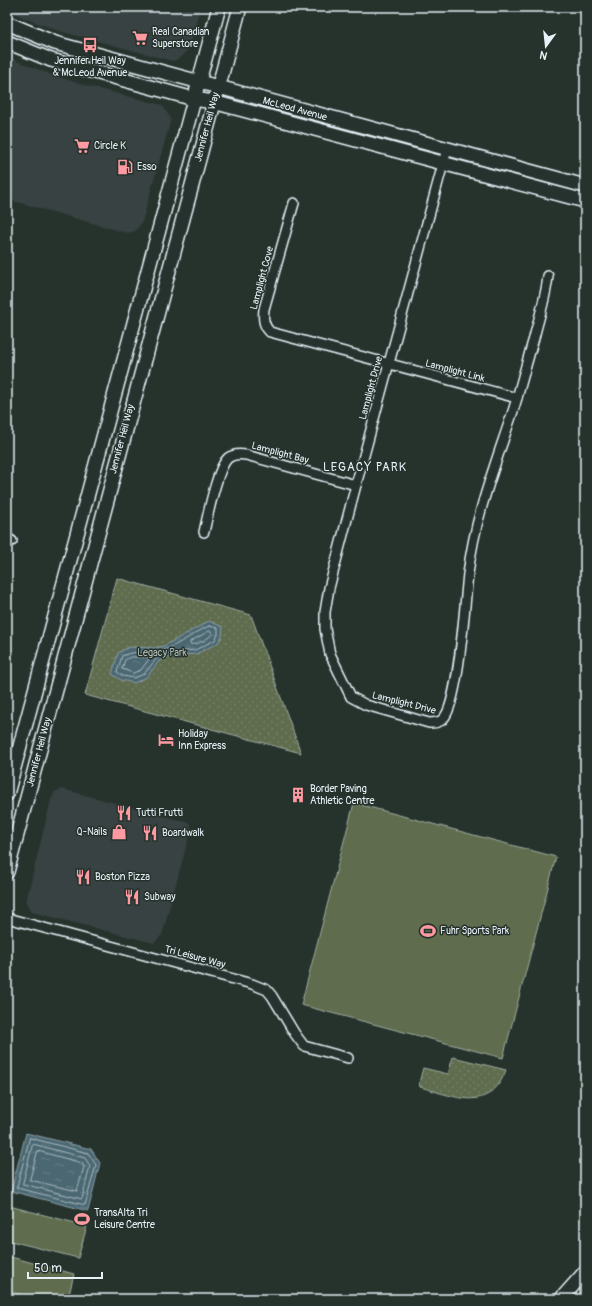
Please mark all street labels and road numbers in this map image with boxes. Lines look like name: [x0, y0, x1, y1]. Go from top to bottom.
street label: Jennifer Heil Way: [192, 90, 222, 163]
street label: McLeod Avenue: [262, 95, 329, 123]
street label: Lamplight Cove: [248, 245, 276, 311]
street label: Lamplight Drive: [357, 355, 385, 421]
street label: Lamplight Link: [424, 357, 487, 385]
street label: Jennifer Heil Way: [107, 402, 137, 475]
street label: Lamplight Bay: [250, 440, 311, 467]
street label: Lamplight Drive: [371, 689, 437, 717]
street label: Jennifer Heil Way: [24, 715, 54, 788]
street label: Tri Leisure Way: [163, 943, 227, 971]

